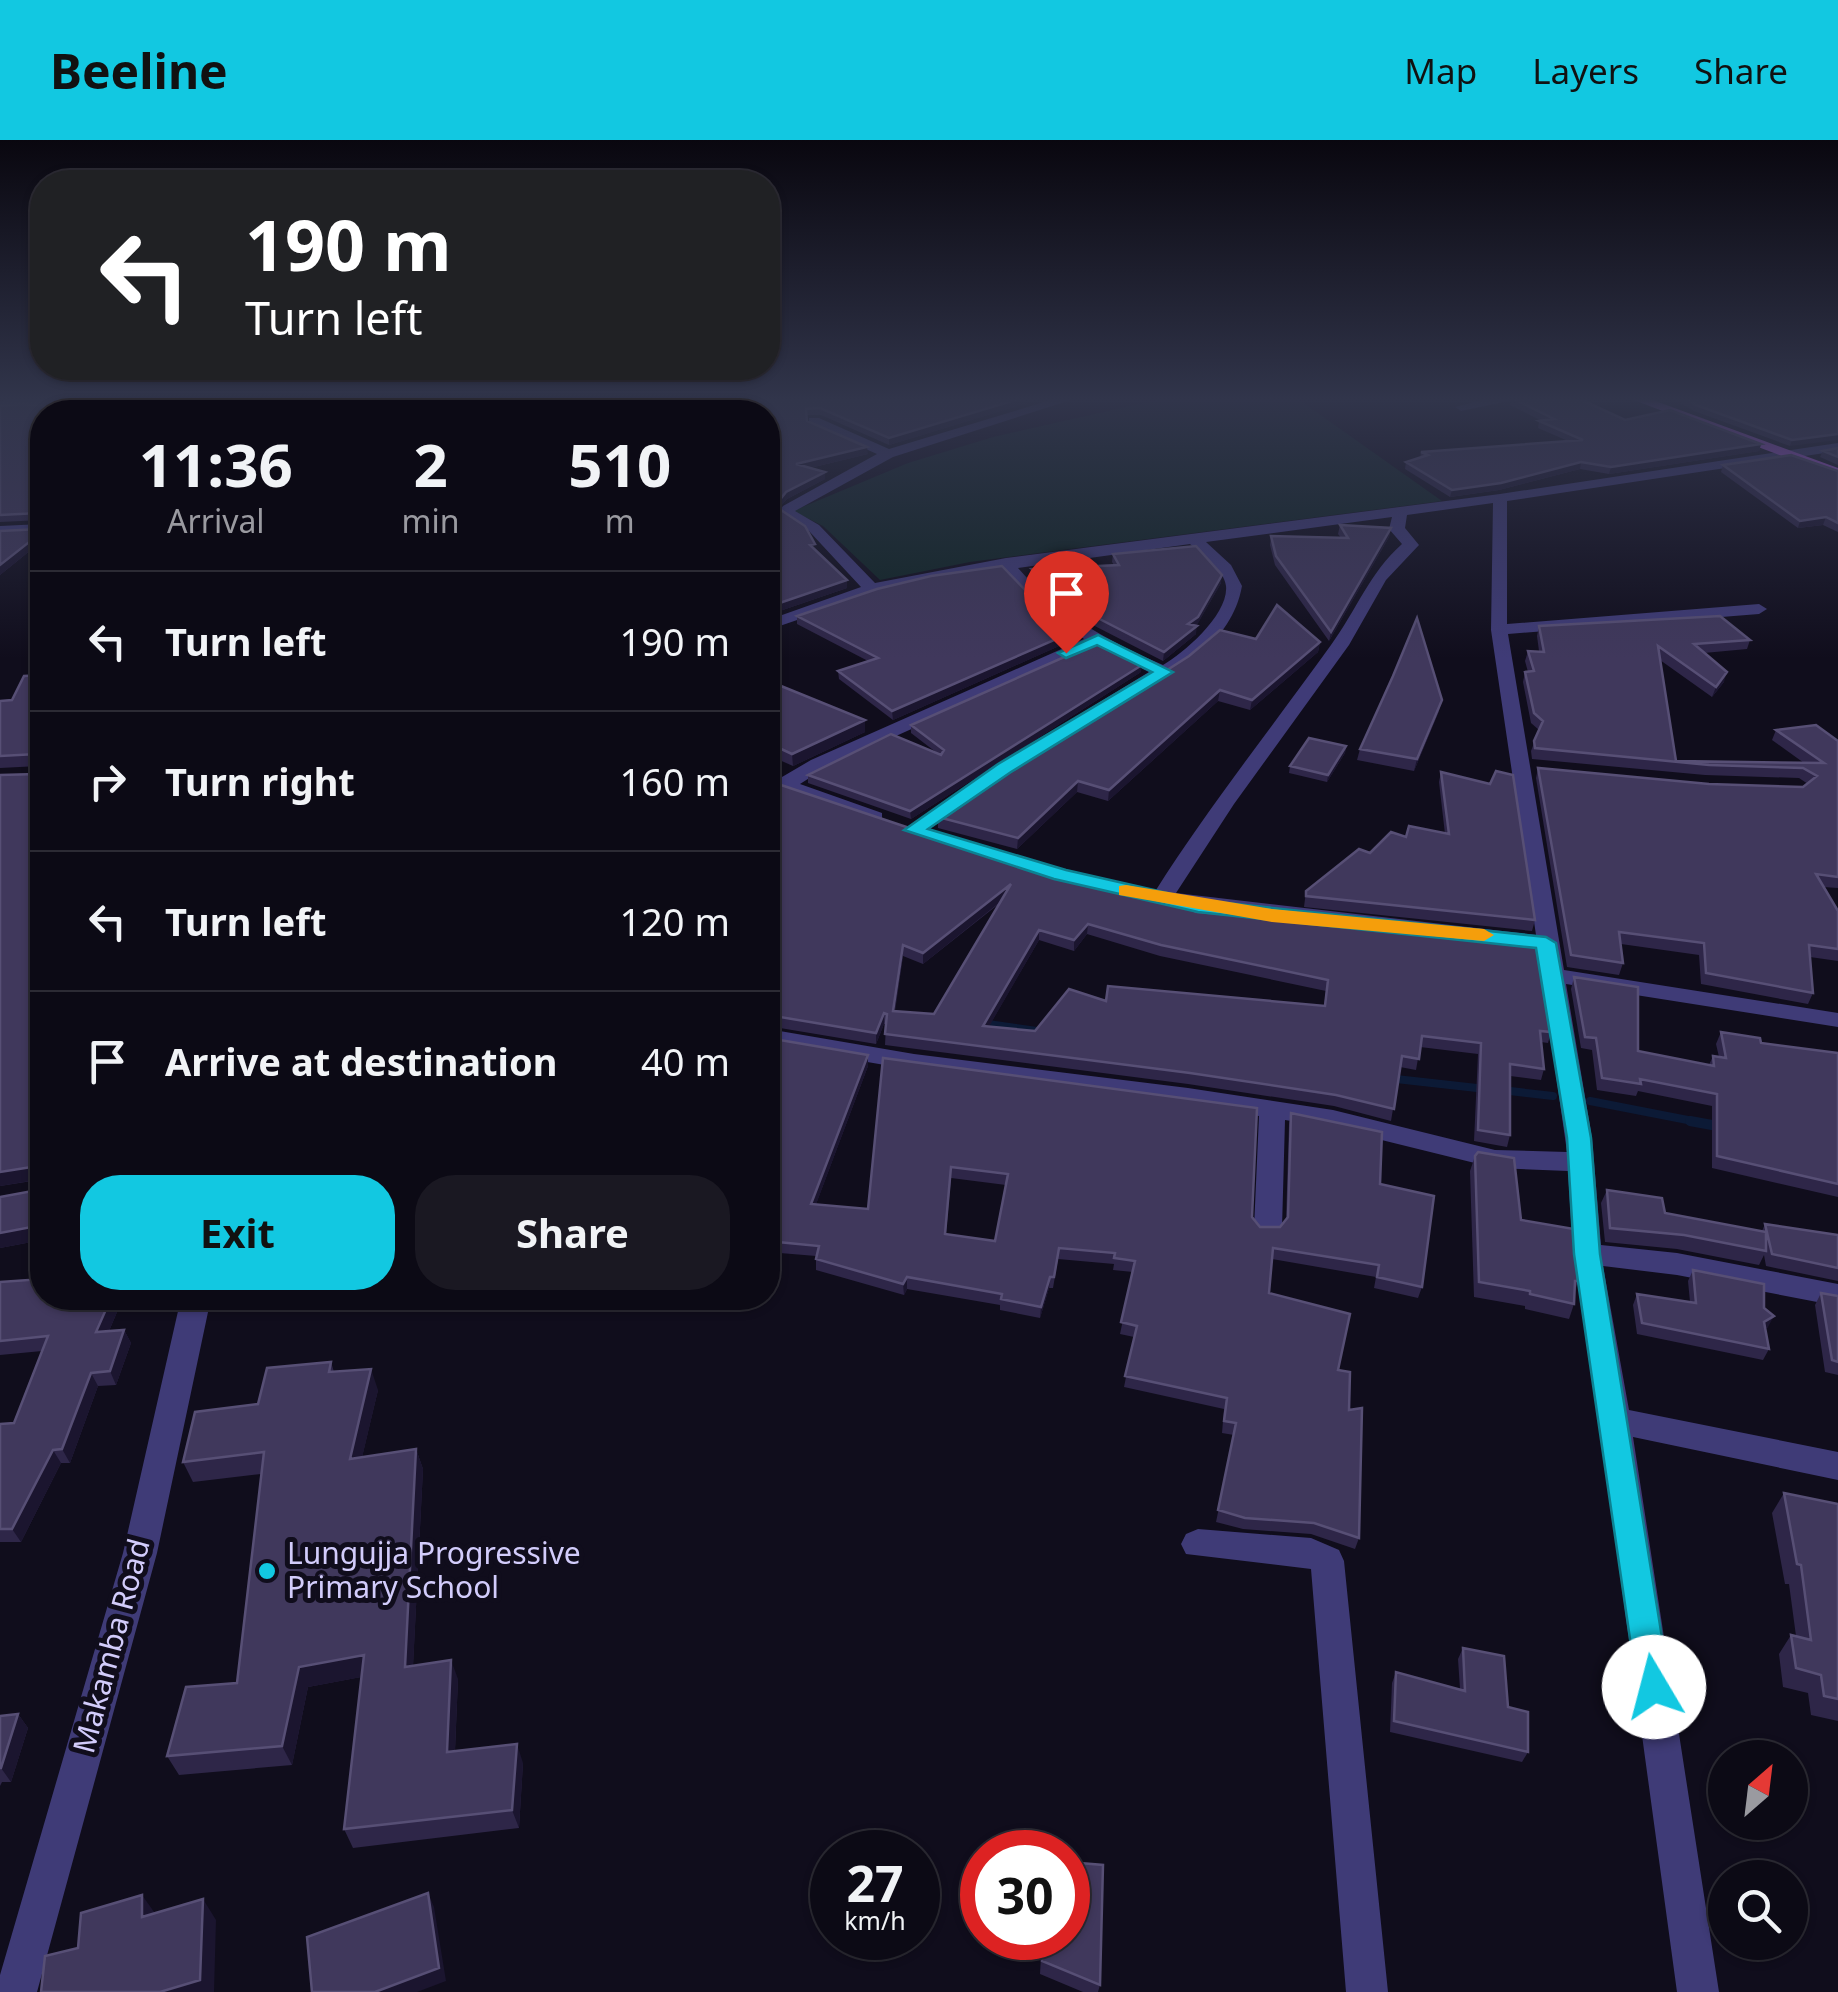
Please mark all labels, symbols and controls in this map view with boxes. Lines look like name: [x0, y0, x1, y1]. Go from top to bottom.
text: Beeline: [50, 38, 228, 103]
text: Map: [1404, 47, 1477, 94]
text: Layers: [1532, 47, 1639, 94]
text: Share: [1694, 47, 1788, 94]
text: 190 m: [245, 196, 452, 292]
icon: left: [80, 210, 210, 340]
text: Turn left: [245, 287, 422, 348]
text: 11:36: [139, 423, 293, 505]
text: 2: [413, 423, 448, 505]
text: 510: [568, 423, 671, 505]
text: Arrival: [167, 499, 265, 542]
text: min: [402, 499, 460, 542]
text: m: [605, 499, 635, 542]
pin: [1024, 551, 1109, 654]
icon: arrive: [1039, 566, 1094, 621]
icon: left: [80, 614, 135, 669]
text: Turn left: [165, 615, 327, 667]
text: 190 m: [619, 615, 730, 667]
icon: right: [80, 754, 135, 809]
text: Turn right: [165, 755, 355, 807]
text: 160 m: [619, 755, 730, 807]
icon: left: [80, 894, 135, 949]
text: Turn left: [165, 895, 327, 947]
text: 120 m: [619, 895, 730, 947]
icon: arrive: [80, 1034, 135, 1089]
text: Arrive at destination: [165, 1035, 557, 1087]
text: 40 m: [641, 1035, 730, 1087]
button: Exit: [80, 1175, 395, 1290]
button: Share: [415, 1175, 730, 1290]
place label: Lungujja Progressive Primary School: [287, 1532, 581, 1607]
street label: Makamba Road: [62, 1534, 159, 1757]
marker: Lungujja Progressive Primary School: [256, 1560, 278, 1582]
position arrow: [1602, 1635, 1706, 1739]
north arrow: [1708, 1740, 1808, 1840]
map controls: [1708, 1740, 1808, 1960]
speed limit sign: 30: [960, 1830, 1090, 1960]
text: 27: [846, 1849, 904, 1917]
button: search: [1708, 1860, 1808, 1960]
text: km/h: [844, 1903, 906, 1937]

